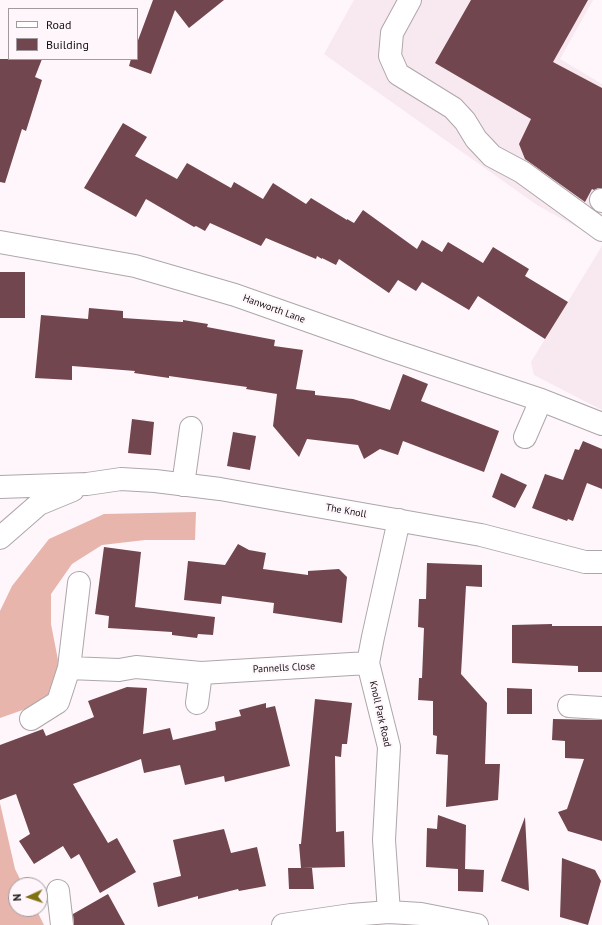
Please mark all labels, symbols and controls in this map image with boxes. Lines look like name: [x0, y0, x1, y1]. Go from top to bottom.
legend: [8, 8, 138, 60]
text: Road: [46, 17, 71, 32]
text: Building: [46, 37, 89, 52]
street label: Hanworth Lane: [241, 292, 307, 326]
street label: The Knoll: [325, 502, 367, 520]
street label: Pannells Close: [253, 660, 315, 676]
street label: Knoll Park Road: [367, 680, 393, 748]
north arrow: [8, 877, 48, 917]
text: N: [10, 894, 24, 902]

